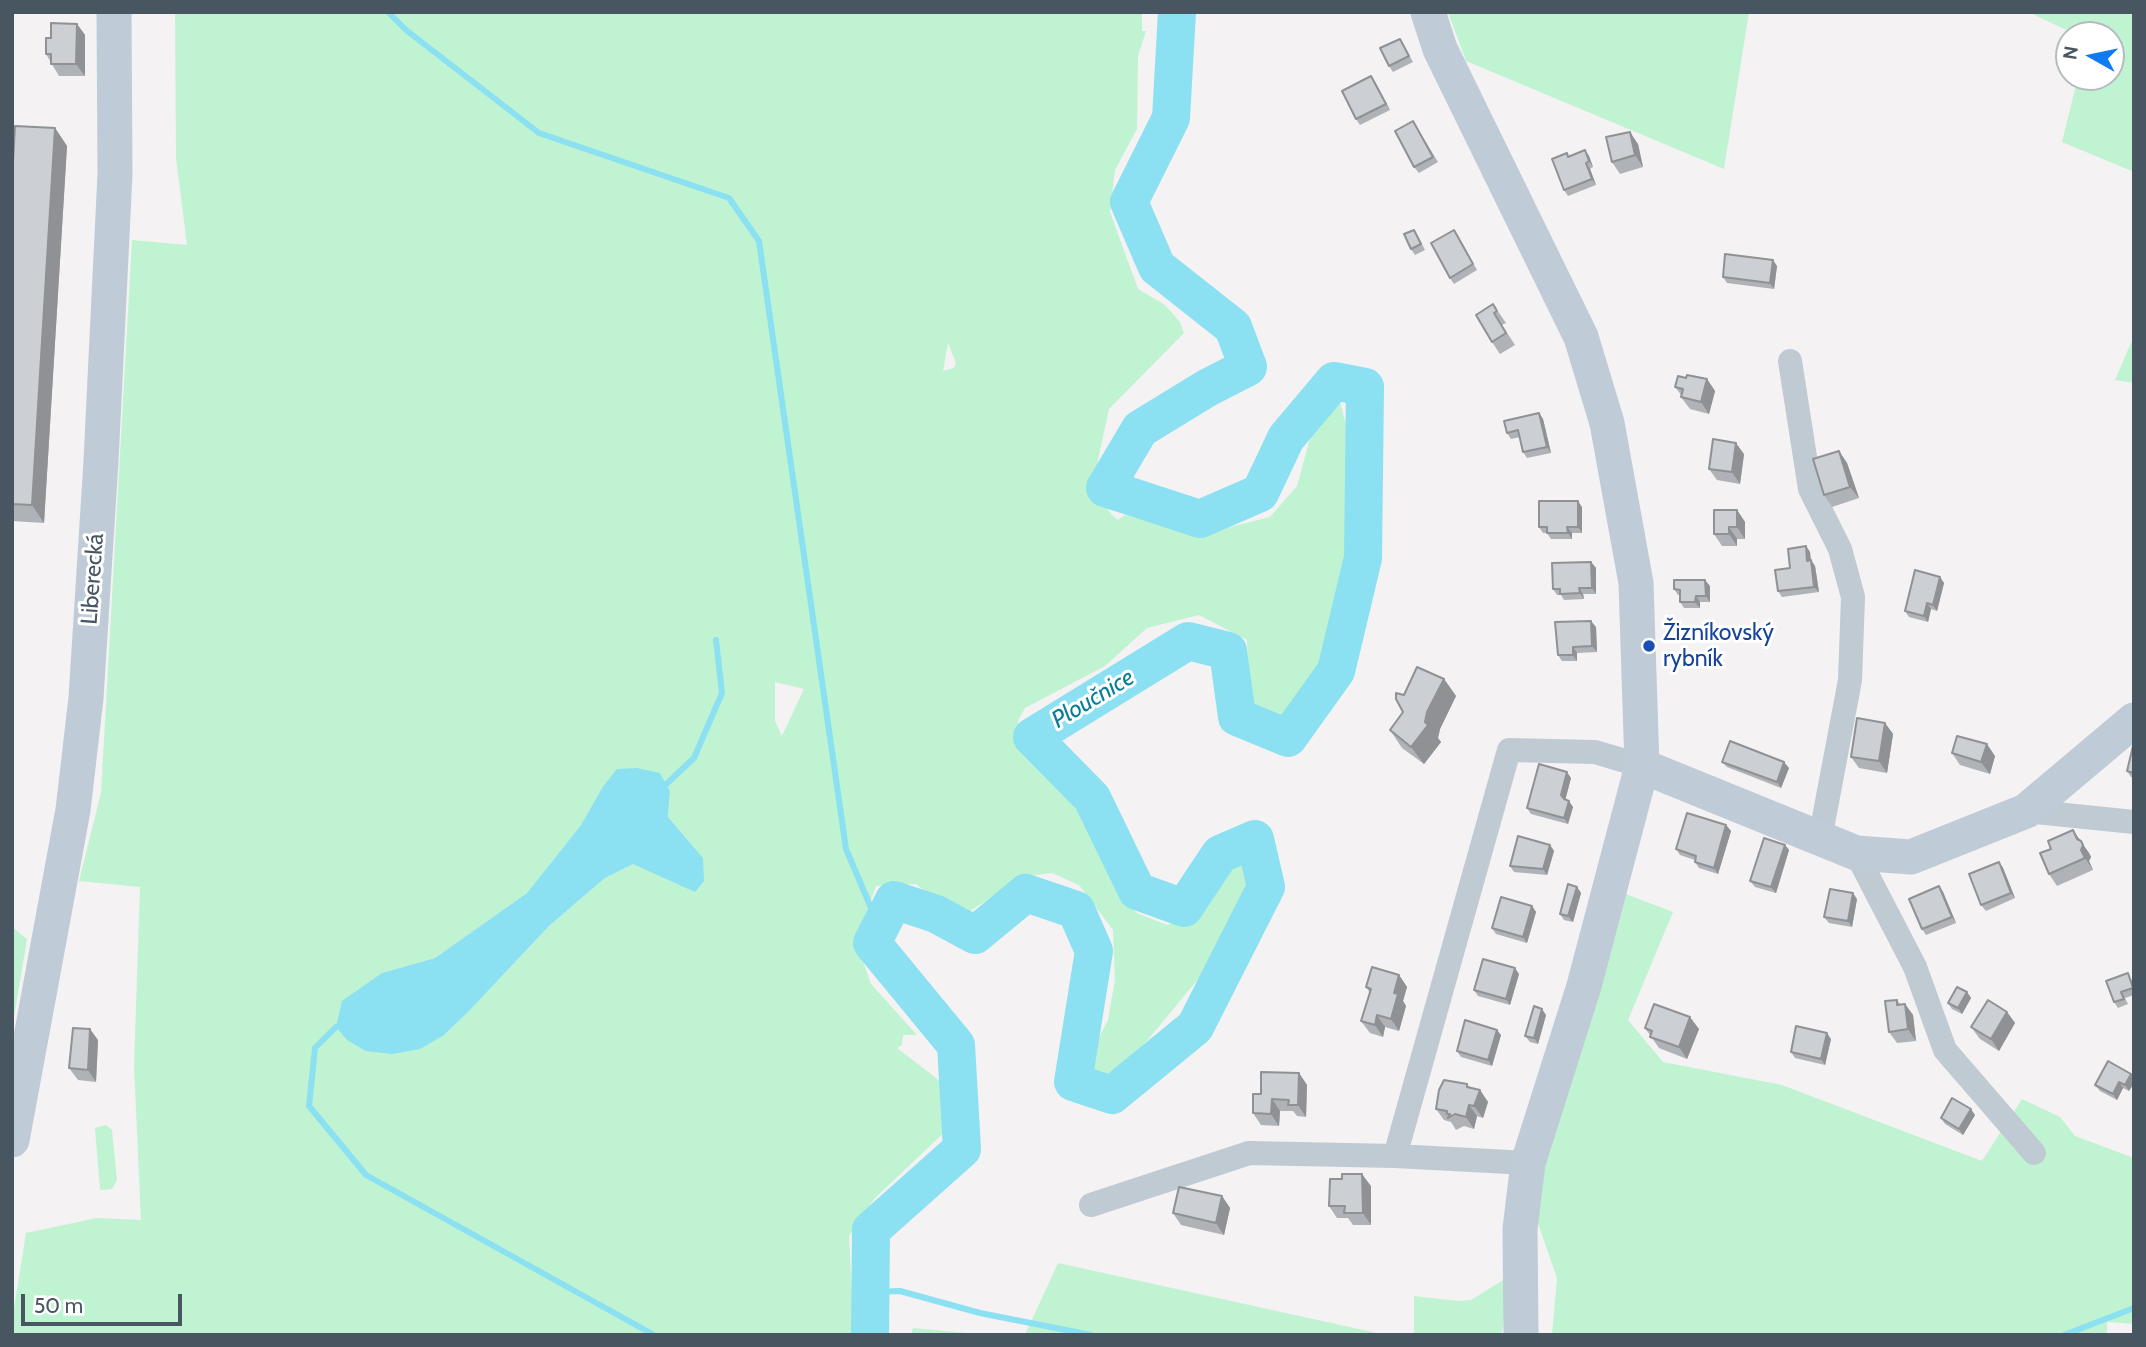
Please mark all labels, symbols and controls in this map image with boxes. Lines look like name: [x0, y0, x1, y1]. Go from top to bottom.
north arrow: [2055, 21, 2125, 91]
text: N: [2058, 45, 2083, 61]
street label: Liberecká: [76, 532, 110, 626]
place label: Žizníkovský rybník: [1663, 619, 1774, 673]
marker: Žizníkovský rybník: [1641, 638, 1657, 654]
water label: Ploučnice: [1047, 663, 1139, 735]
scale bar: [24, 1280, 186, 1324]
text: 50 m: [34, 1293, 83, 1318]

